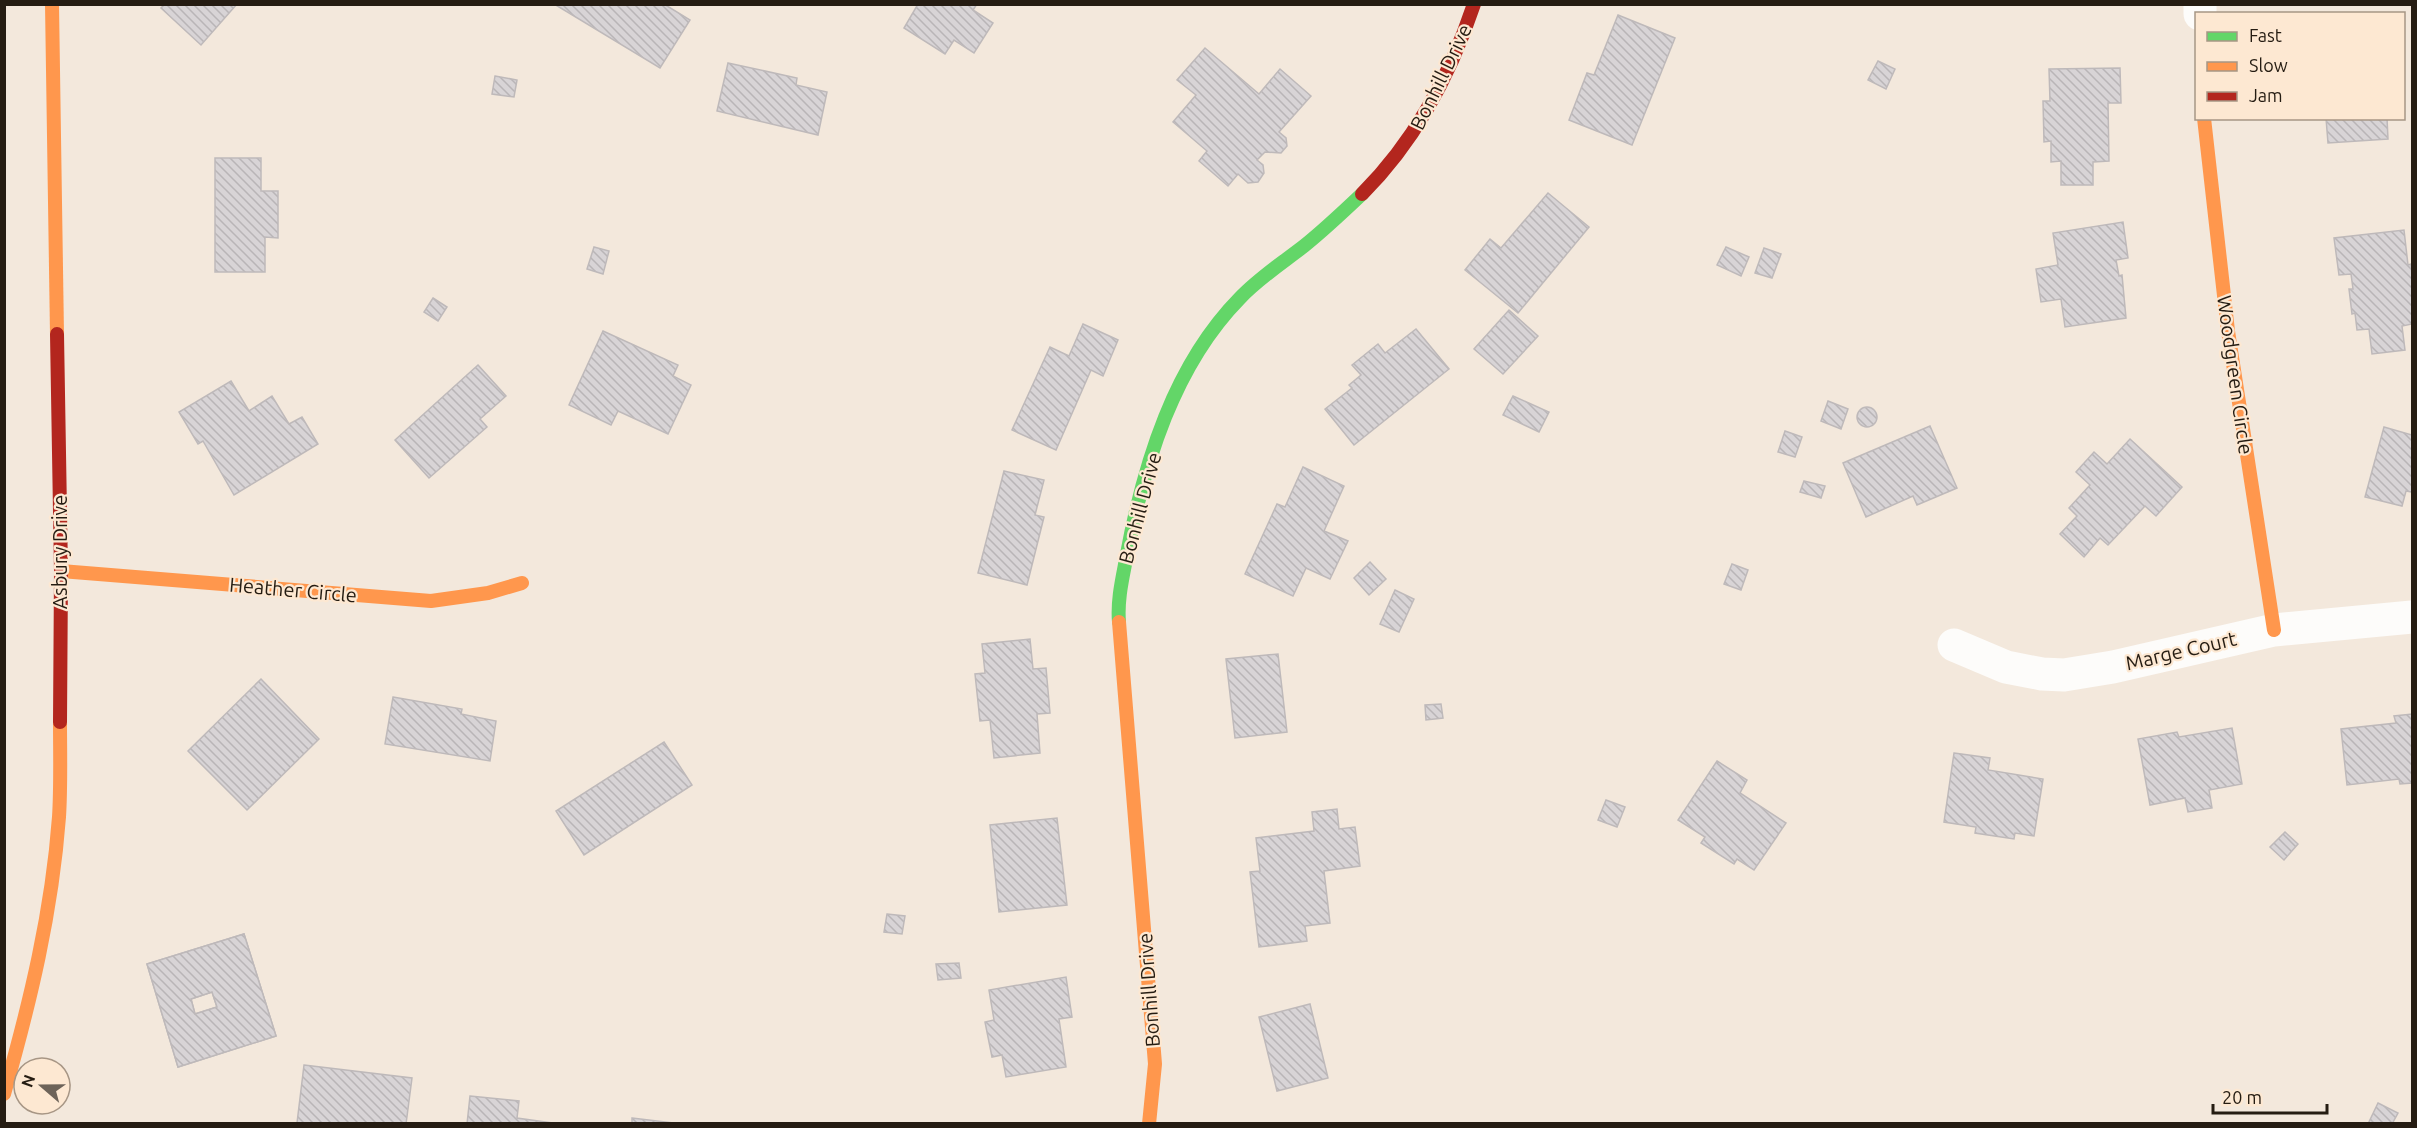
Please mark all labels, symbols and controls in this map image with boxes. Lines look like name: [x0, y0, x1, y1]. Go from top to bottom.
legend: [2195, 12, 2405, 120]
street label: Bonhill Drive: [1405, 20, 1476, 133]
text: Fast: [2249, 25, 2282, 45]
text: Slow: [2249, 55, 2288, 75]
text: Jam: [2249, 85, 2283, 105]
street label: Woodgreen Circle: [2213, 294, 2258, 456]
street label: Bonhill Drive: [1114, 450, 1165, 566]
street label: Asbury Drive: [48, 495, 71, 609]
street label: Heather Circle: [228, 572, 358, 607]
street label: Marge Court: [2123, 627, 2239, 674]
street label: Bonhill Drive: [1133, 932, 1164, 1048]
north arrow: [12, 1056, 72, 1116]
text: N: [17, 1072, 38, 1090]
scale bar: [2213, 1077, 2327, 1115]
text: 20 m: [2222, 1087, 2262, 1107]

